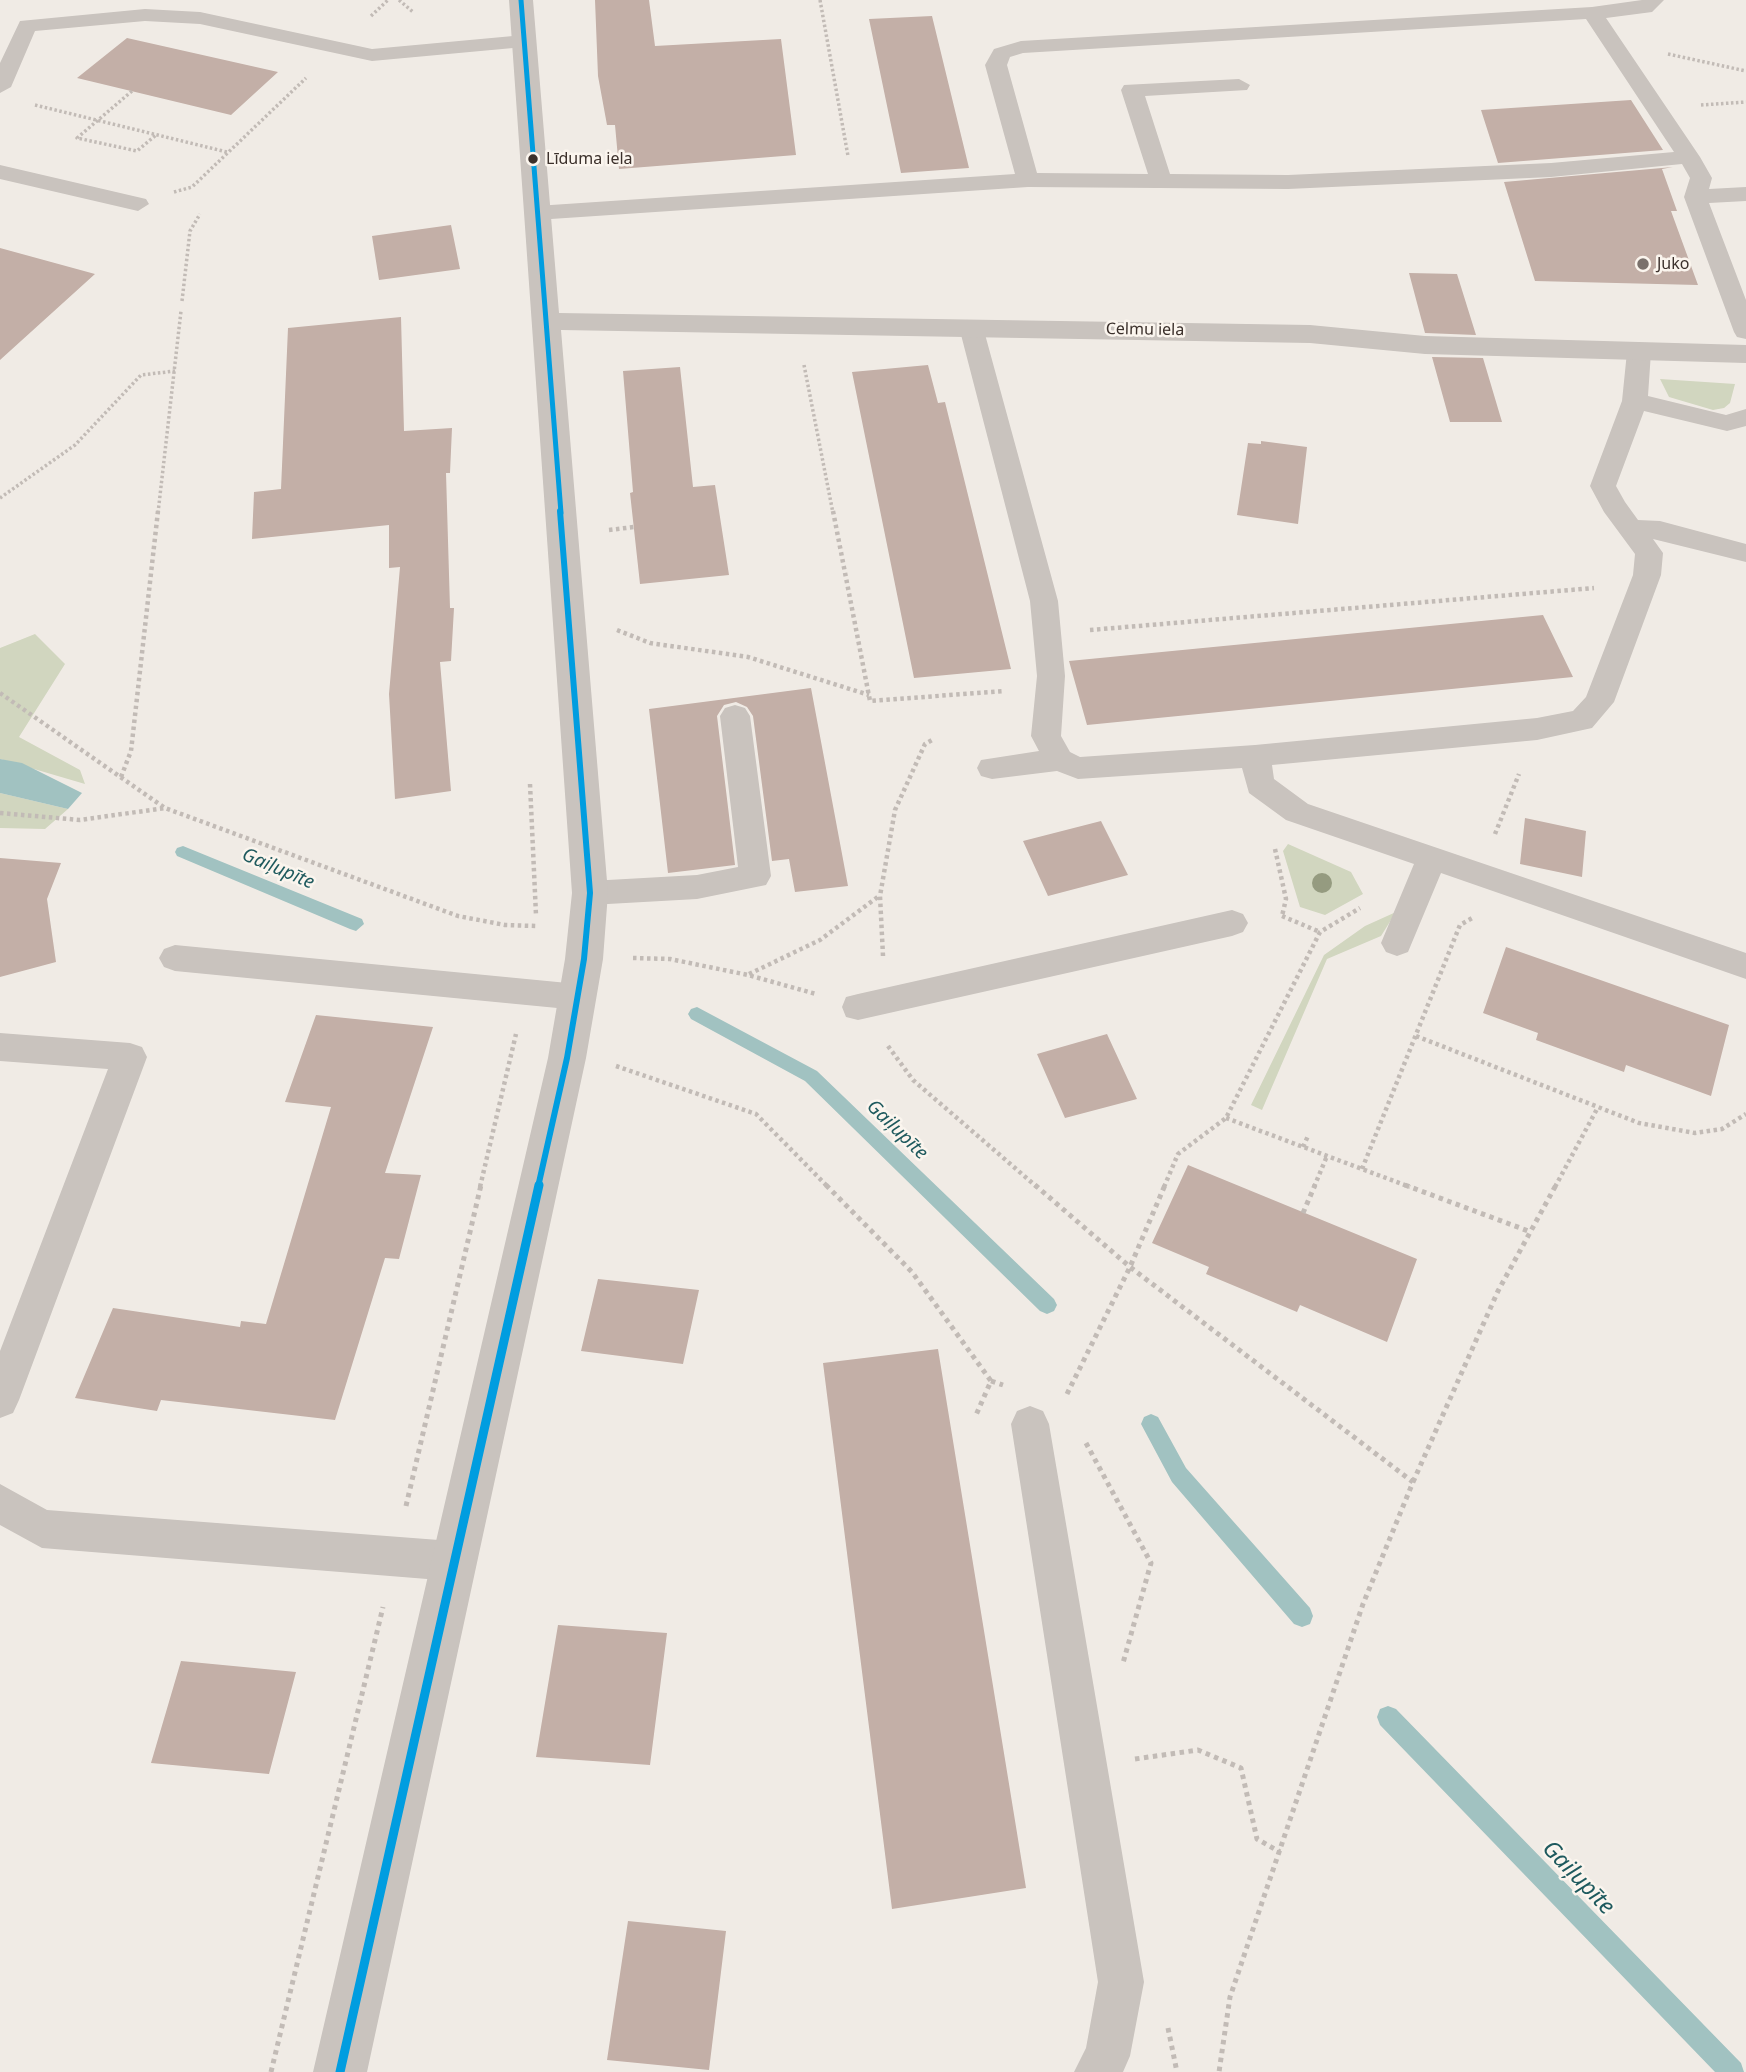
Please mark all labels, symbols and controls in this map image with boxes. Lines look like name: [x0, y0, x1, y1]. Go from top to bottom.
place label: Līduma iela: [546, 149, 633, 169]
marker: Līduma iela: [526, 152, 540, 166]
place label: Juko: [1657, 254, 1689, 274]
marker: Juko: [1635, 256, 1651, 272]
street label: Celmu iela: [1106, 320, 1184, 340]
water label: Gaiļupīte: [238, 844, 318, 894]
water label: Gaiļupīte: [862, 1095, 932, 1165]
water label: Gaiļupīte: [1536, 1835, 1620, 1921]

